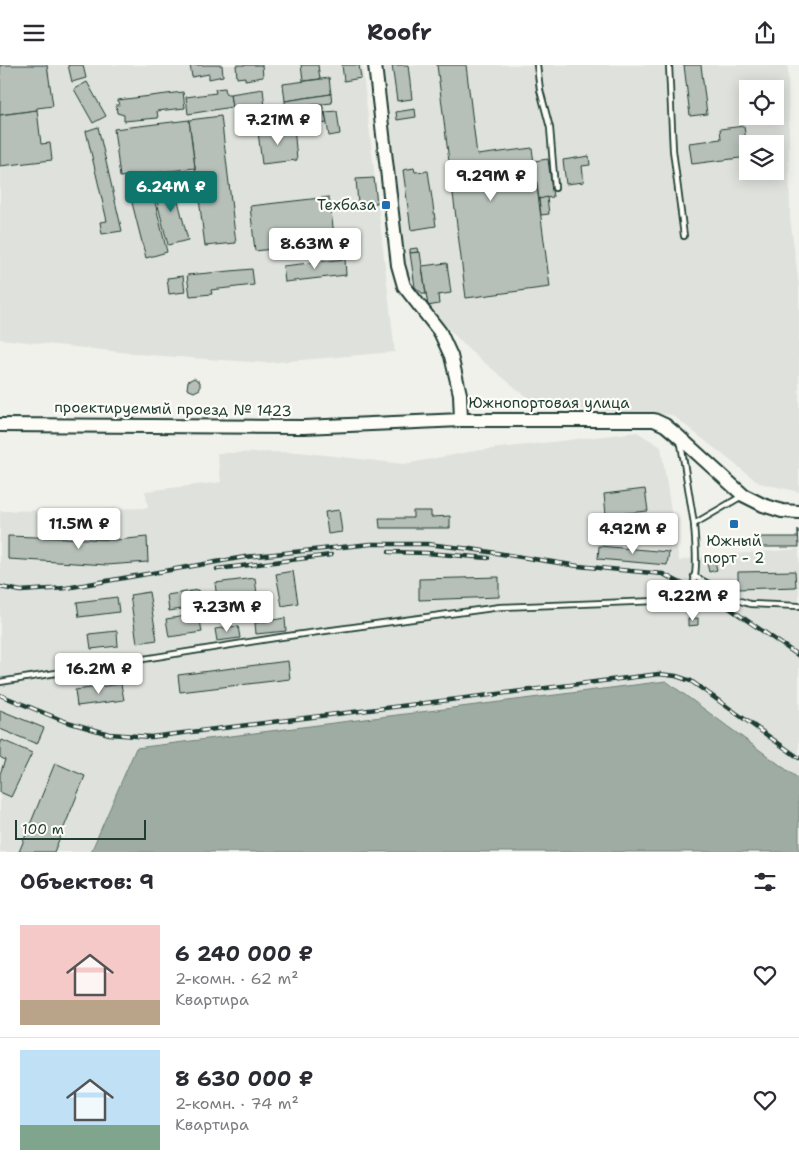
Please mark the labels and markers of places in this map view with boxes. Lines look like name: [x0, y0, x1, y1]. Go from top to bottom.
pin: 7.21M ₽: [232, 103, 324, 146]
pin: 9.29M ₽: [445, 159, 537, 202]
pin: 6.24M ₽: [125, 171, 217, 213]
place label: Техбаза: [317, 195, 377, 215]
marker: Техбаза: [380, 199, 392, 211]
pin: 8.63M ₽: [269, 227, 361, 270]
pin: 11.5M ₽: [33, 507, 125, 550]
pin: 4.92M ₽: [587, 513, 679, 555]
marker: Южный порт - 2: [728, 518, 740, 530]
place label: Южный порт - 2: [703, 531, 765, 568]
pin: 9.22M ₽: [647, 579, 739, 622]
pin: 7.23M ₽: [181, 591, 273, 633]
pin: 16.2M ₽: [53, 653, 145, 695]

